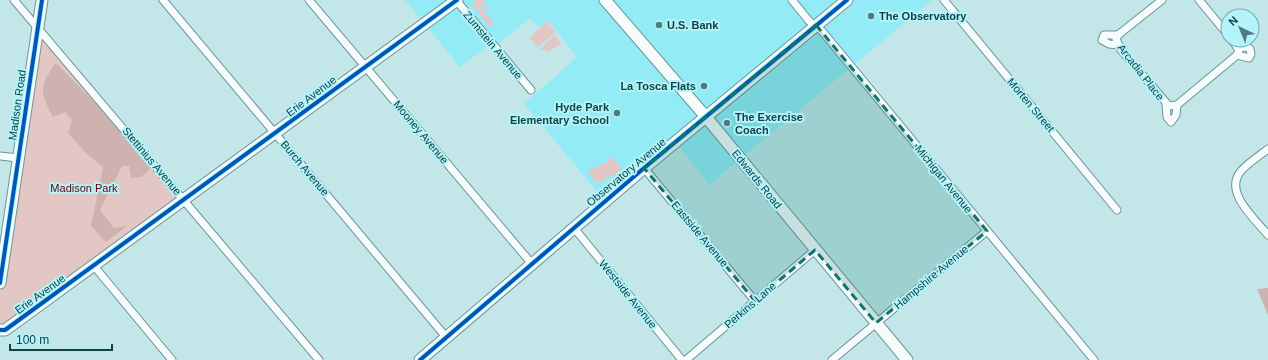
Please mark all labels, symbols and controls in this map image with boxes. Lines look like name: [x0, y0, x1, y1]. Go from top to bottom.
north arrow: [1220, 8, 1260, 48]
street label: Zumstein Avenue: [461, 9, 525, 81]
place label: The Observatory: [879, 10, 967, 22]
marker: The Observatory: [866, 11, 876, 21]
text: N: [1226, 14, 1240, 28]
place label: U.S. Bank: [667, 19, 719, 31]
marker: U.S. Bank: [654, 20, 664, 30]
street label: Arcadia Place: [1115, 42, 1167, 102]
street label: Madison Road: [6, 69, 28, 141]
street label: Erie Avenue: [284, 73, 338, 119]
street label: Morten Street: [1005, 76, 1057, 134]
place label: La Tosca Flats: [620, 80, 696, 92]
marker: La Tosca Flats: [699, 81, 709, 91]
street label: Mooney Avenue: [391, 98, 451, 166]
place label: Hyde Park Elementary School: [510, 101, 610, 126]
marker: Hyde Park Elementary School: [612, 108, 622, 118]
place label: The Exercise Coach: [735, 111, 803, 136]
marker: The Exercise Coach: [722, 118, 732, 128]
street label: Stettinius Avenue: [120, 125, 184, 197]
street label: Observatory Avenue: [584, 135, 668, 209]
street label: Burch Avenue: [278, 138, 332, 198]
street label: Michigan Avenue: [913, 143, 975, 215]
street label: Edwards Road: [730, 147, 784, 211]
park label: Madison Park: [50, 182, 118, 194]
street label: Eastside Avenue: [669, 199, 731, 269]
street label: Hampshire Avenue: [892, 243, 970, 311]
street label: Westside Avenue: [597, 257, 659, 331]
street label: Erie Avenue: [13, 272, 67, 316]
street label: Perkins Lane: [722, 279, 778, 331]
scale bar: [10, 326, 112, 352]
text: 100 m: [16, 333, 49, 347]

